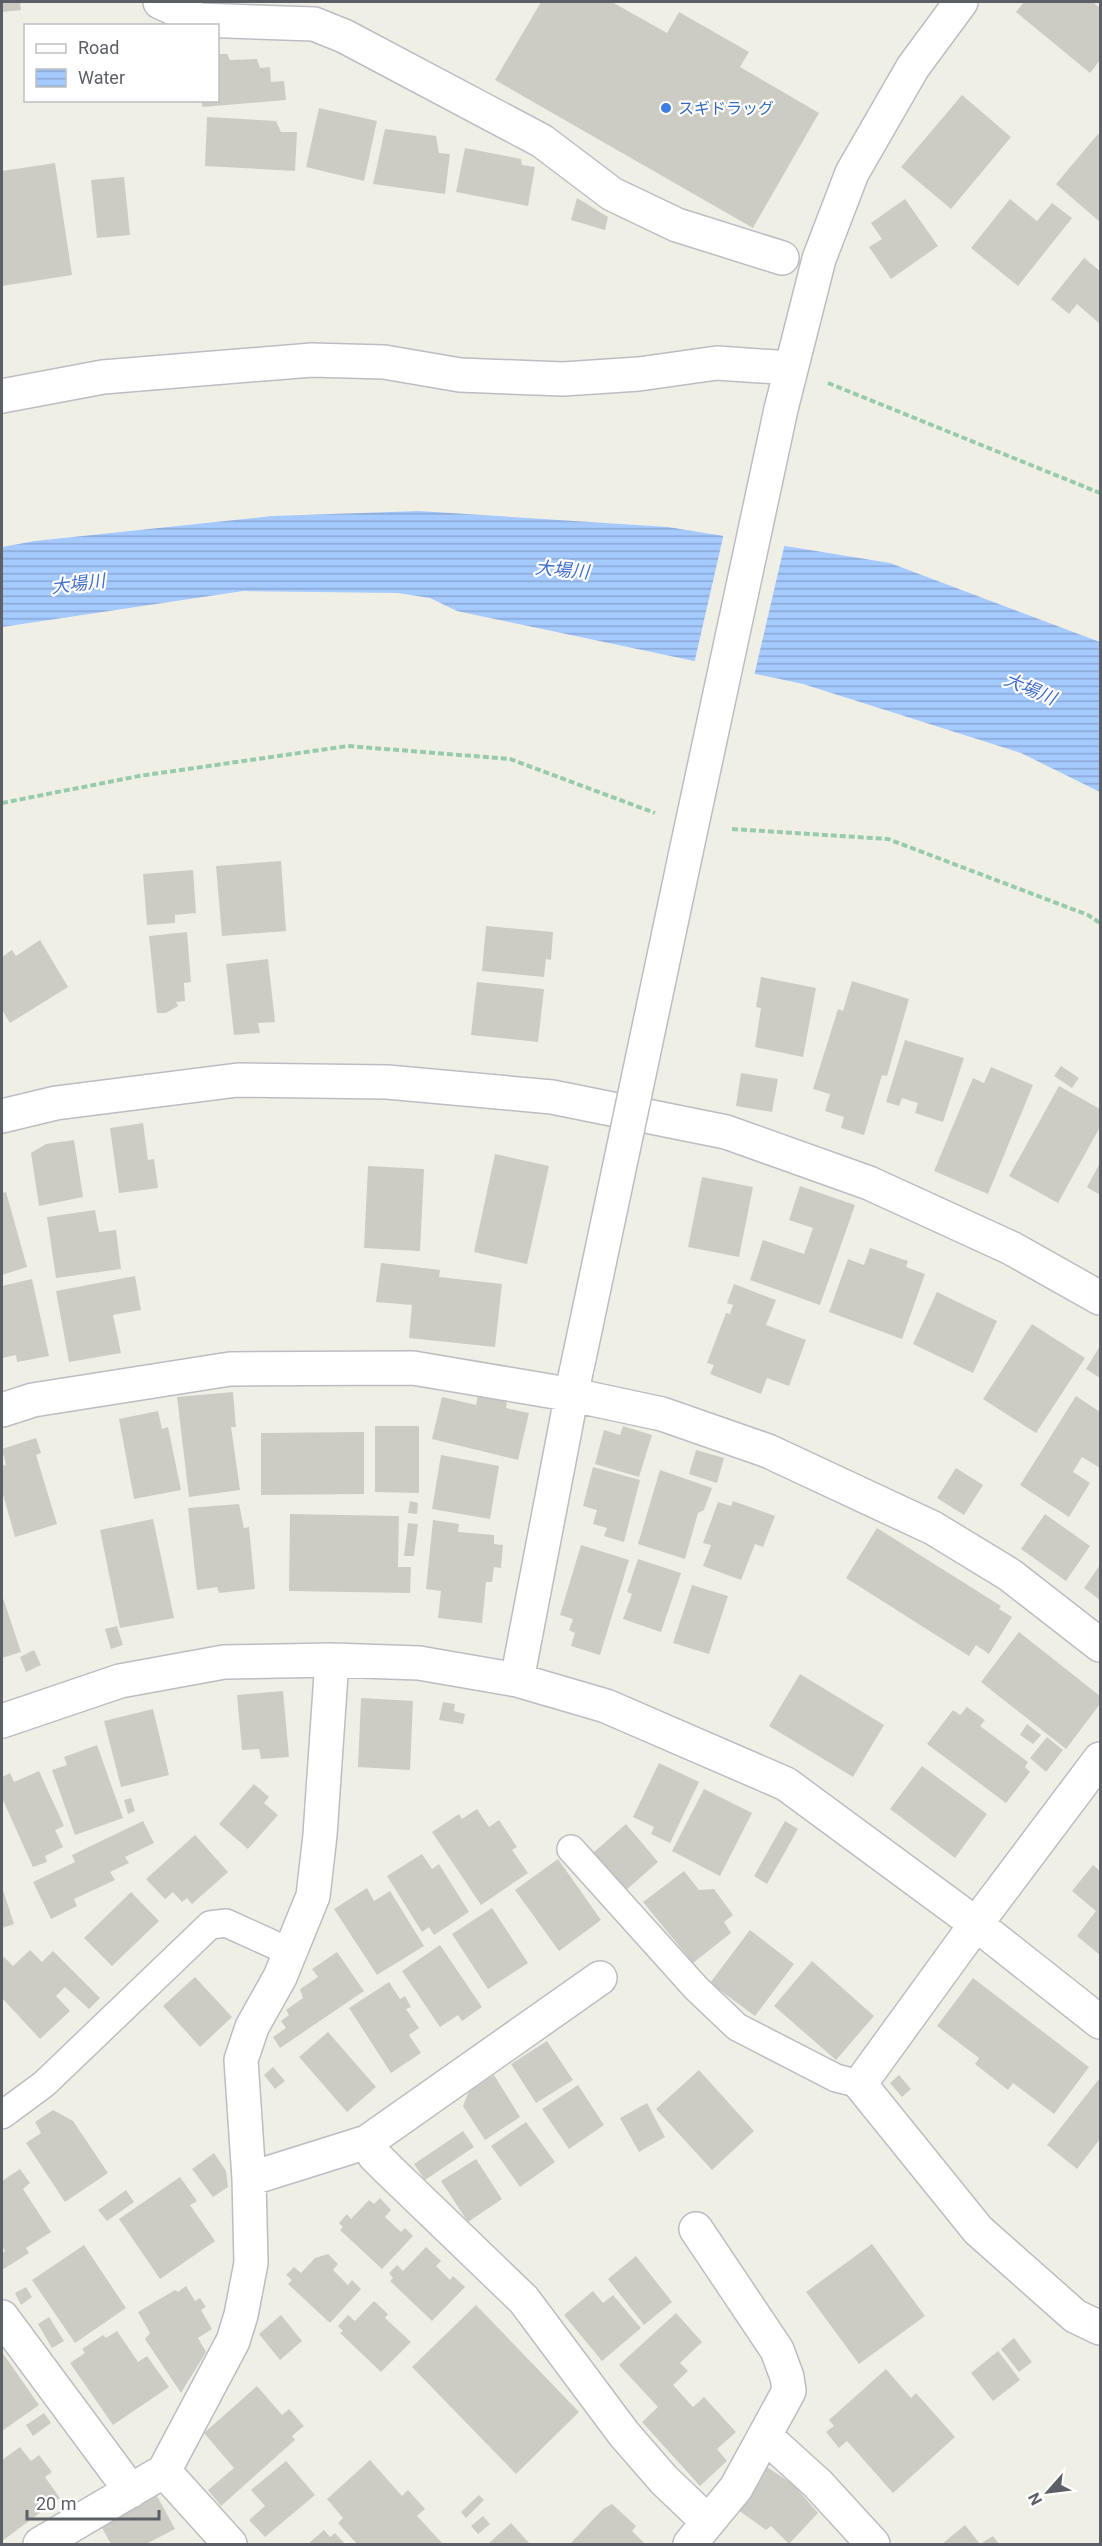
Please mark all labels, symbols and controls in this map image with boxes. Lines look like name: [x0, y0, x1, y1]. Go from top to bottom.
legend: [24, 24, 219, 102]
text: Road: [78, 37, 119, 58]
text: Water: [78, 67, 125, 88]
place label: スギドラッグ: [678, 99, 774, 118]
marker: スギドラッグ: [659, 101, 673, 115]
water label: 大場川: [534, 557, 592, 582]
water label: 大場川: [50, 570, 108, 597]
water label: 大場川: [1001, 668, 1061, 710]
north arrow: [1018, 2462, 1078, 2522]
scale bar: [27, 2483, 159, 2521]
text: N: [1024, 2489, 1046, 2508]
text: 20 m: [36, 2493, 76, 2514]

